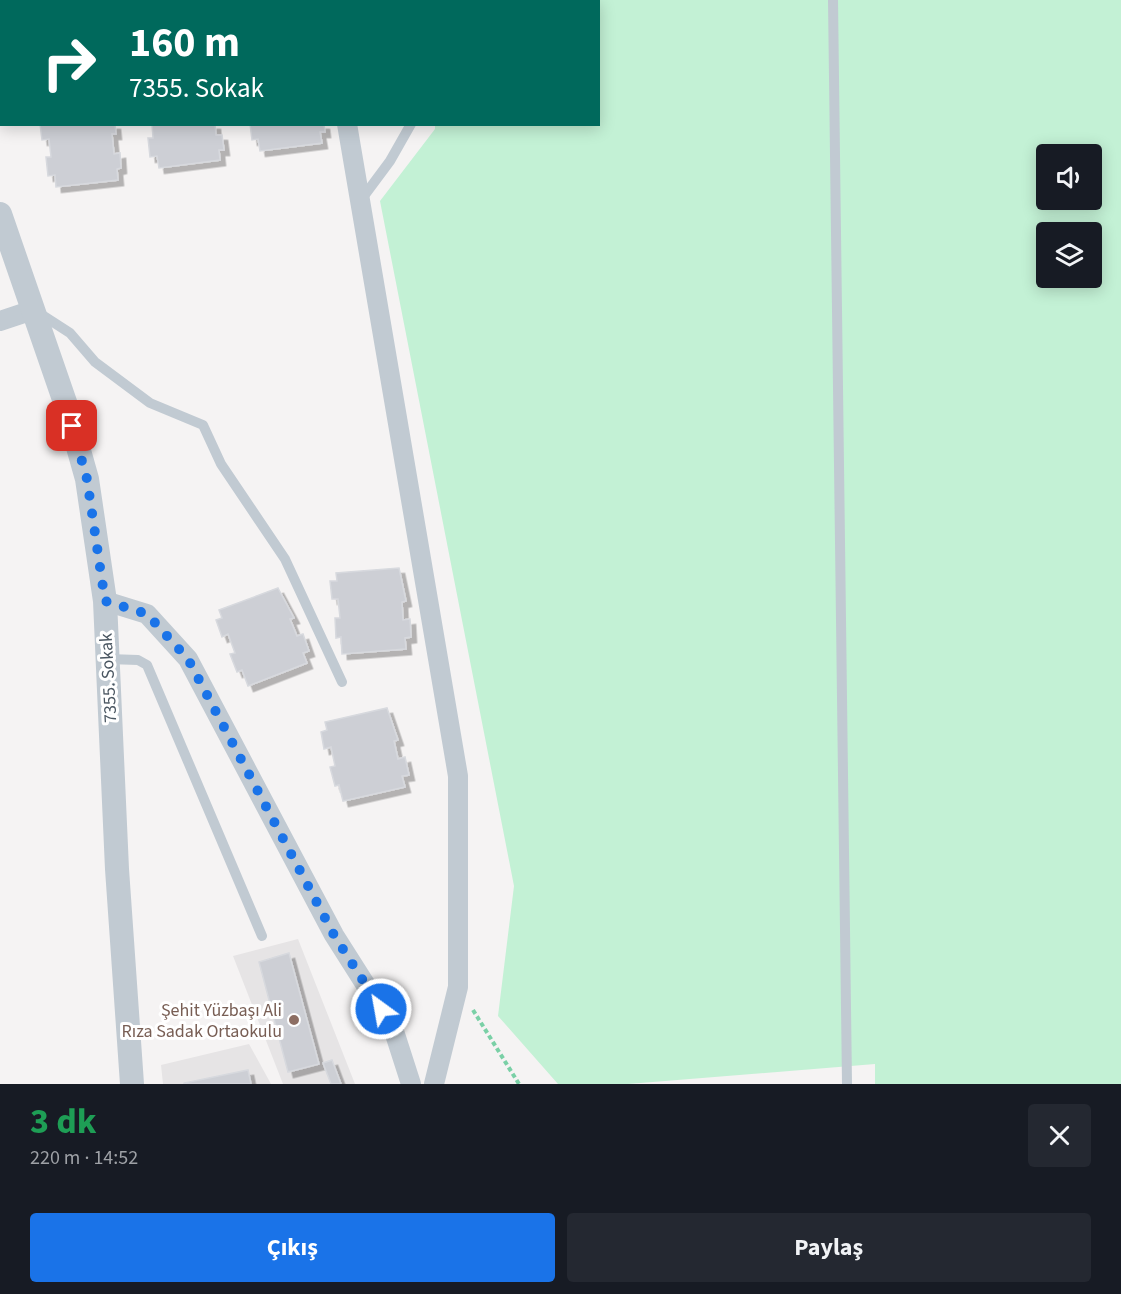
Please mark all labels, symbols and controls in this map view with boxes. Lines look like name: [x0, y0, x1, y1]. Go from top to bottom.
text: 160 m: [129, 13, 240, 73]
icon: right: [30, 24, 108, 102]
text: 7355. Sokak: [129, 69, 264, 108]
map controls: [1036, 144, 1102, 288]
button: sound: [1036, 144, 1102, 210]
button: layers: [1036, 222, 1102, 288]
pin: [46, 400, 97, 451]
icon: arrive: [55, 409, 88, 442]
street label: 7355. Sokak: [94, 632, 123, 724]
position arrow: [349, 977, 413, 1041]
place label: Şehit Yüzbaşı Ali Rıza Sadak Ortaokulu: [122, 998, 282, 1044]
marker: Şehit Yüzbaşı Ali Rıza Sadak Ortaokulu: [287, 1013, 301, 1027]
text: 3 dk: [30, 1096, 97, 1147]
button: close: [1028, 1104, 1091, 1167]
text: 220 m · 14:52: [30, 1144, 138, 1172]
button: Çıkış: [30, 1213, 555, 1282]
button: Paylaş: [567, 1213, 1091, 1282]

